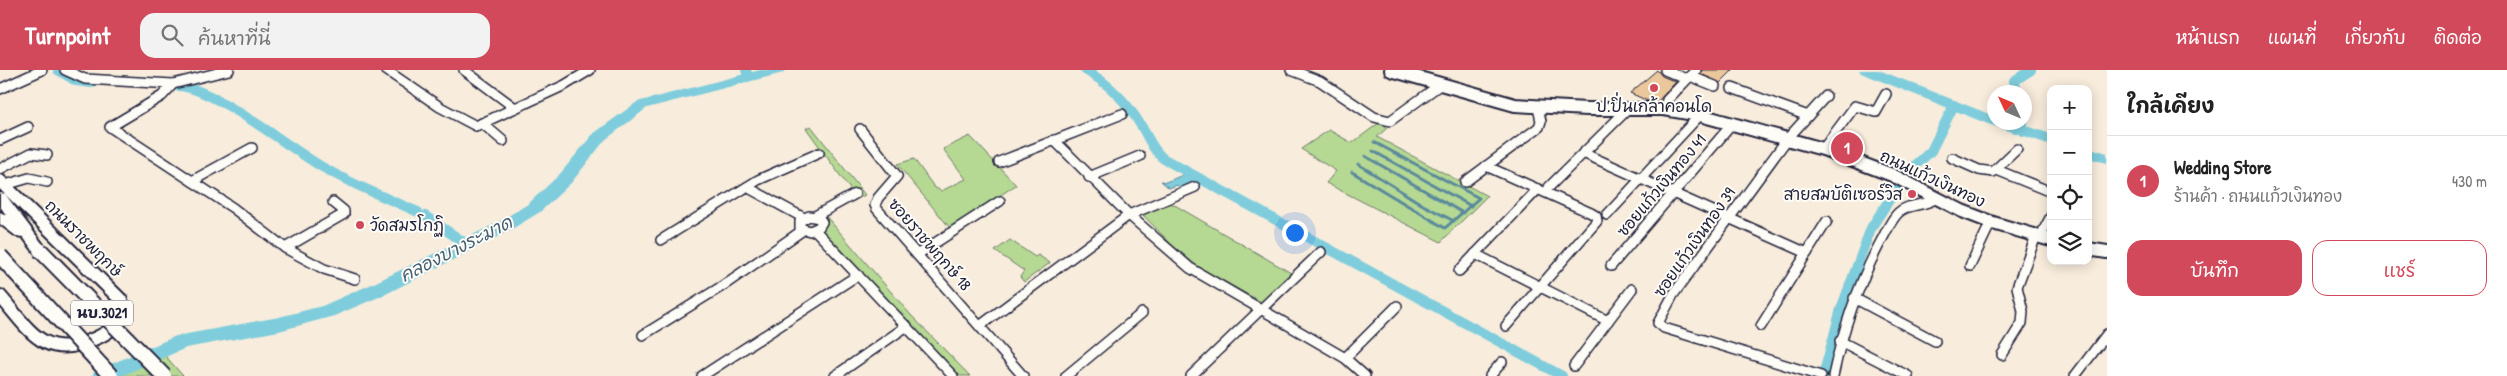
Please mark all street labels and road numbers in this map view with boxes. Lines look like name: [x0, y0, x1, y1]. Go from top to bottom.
street label: ซอยแก้วเงินทอง 41: [1611, 129, 1711, 241]
street label: ถนนแก้วเงินทอง: [1877, 144, 1989, 212]
street label: ซอยแก้วเงินทอง 39: [1648, 183, 1740, 301]
street label: ซอยราชพฤกษ์ 18: [883, 193, 976, 296]
street label: ถนนราชพฤกษ์: [40, 194, 128, 283]
road number: นบ.3021: [71, 300, 133, 326]

